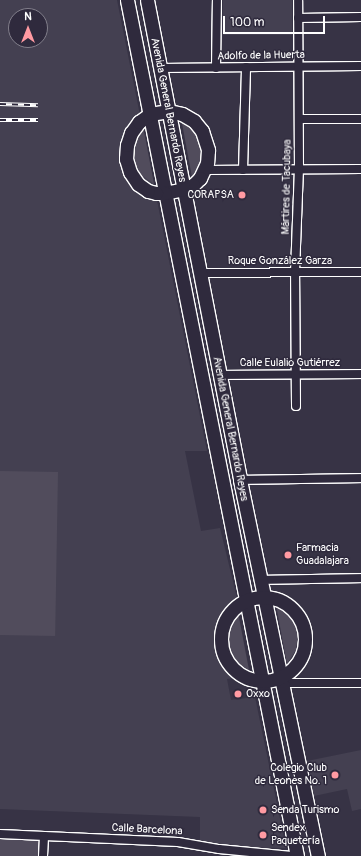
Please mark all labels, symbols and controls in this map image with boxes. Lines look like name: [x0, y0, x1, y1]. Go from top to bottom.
north arrow: [8, 8, 48, 48]
scale bar: [225, 8, 327, 34]
text: N: [24, 10, 32, 23]
text: 100 m: [230, 15, 264, 30]
street label: Avenida General Bernardo Reyes: [148, 37, 188, 183]
street label: Adolfo de la Huerta: [217, 49, 305, 63]
street label: Mártires de Tacubaya: [280, 139, 294, 235]
place label: CORAPSA: [188, 188, 234, 202]
marker: CORAPSA: [237, 190, 247, 200]
street label: Roque González Garza: [228, 254, 332, 268]
street label: Avenida General Bernardo Reyes: [210, 356, 250, 502]
street label: Calle Eulalio Gutiérrez: [240, 356, 340, 370]
place label: Farmacia Guadalajara: [296, 542, 349, 568]
marker: Farmacia Guadalajara: [283, 550, 293, 560]
place label: Oxxo: [246, 687, 270, 701]
marker: Oxxo: [233, 689, 243, 699]
place label: Colegio Club de Leones No. 1: [255, 762, 327, 788]
marker: Colegio Club de Leones No. 1: [330, 770, 340, 780]
place label: Senda Turismo: [271, 803, 340, 817]
marker: Senda Turismo: [258, 805, 268, 815]
street label: Calle Barcelona: [111, 822, 183, 838]
place label: Sendex Paquetería: [271, 822, 320, 848]
marker: Sendex Paquetería: [258, 830, 268, 840]

